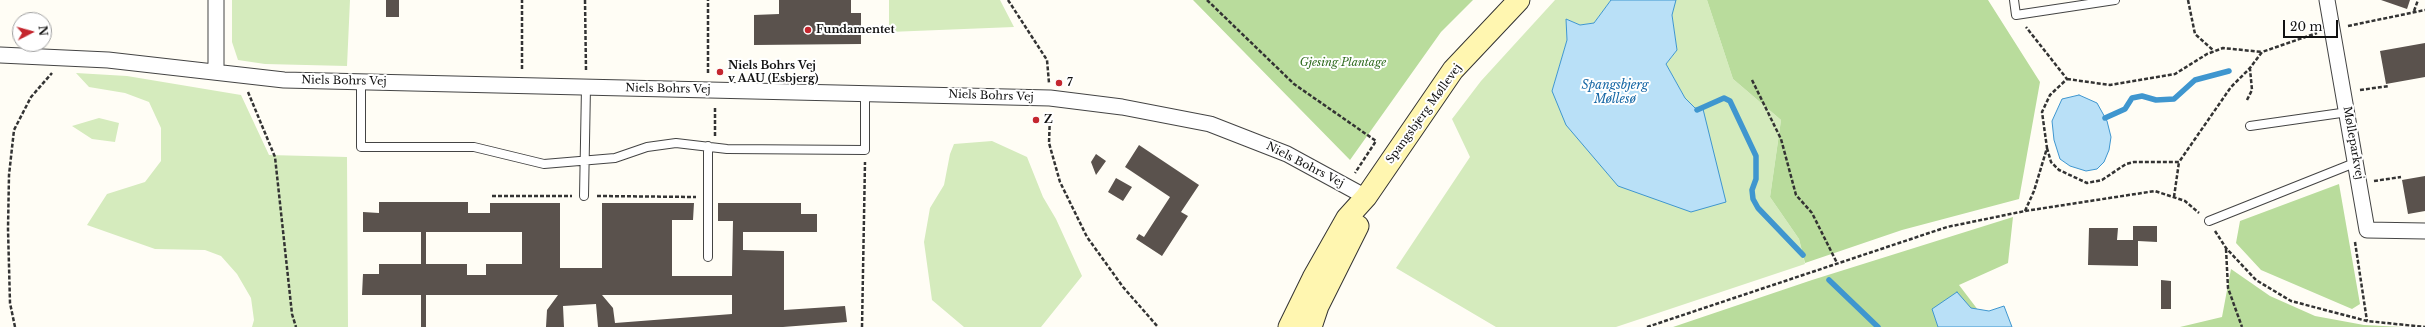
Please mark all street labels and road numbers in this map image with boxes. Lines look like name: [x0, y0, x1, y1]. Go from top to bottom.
street label: Spangsbjerg Møllevej: [1383, 62, 1465, 166]
street label: Niels Bohrs Vej: [301, 74, 387, 88]
street label: Niels Bohrs Vej: [625, 82, 711, 96]
street label: Niels Bohrs Vej: [948, 88, 1034, 104]
street label: Mølleparkvej: [2340, 105, 2366, 181]
street label: Niels Bohrs Vej: [1264, 140, 1346, 190]

